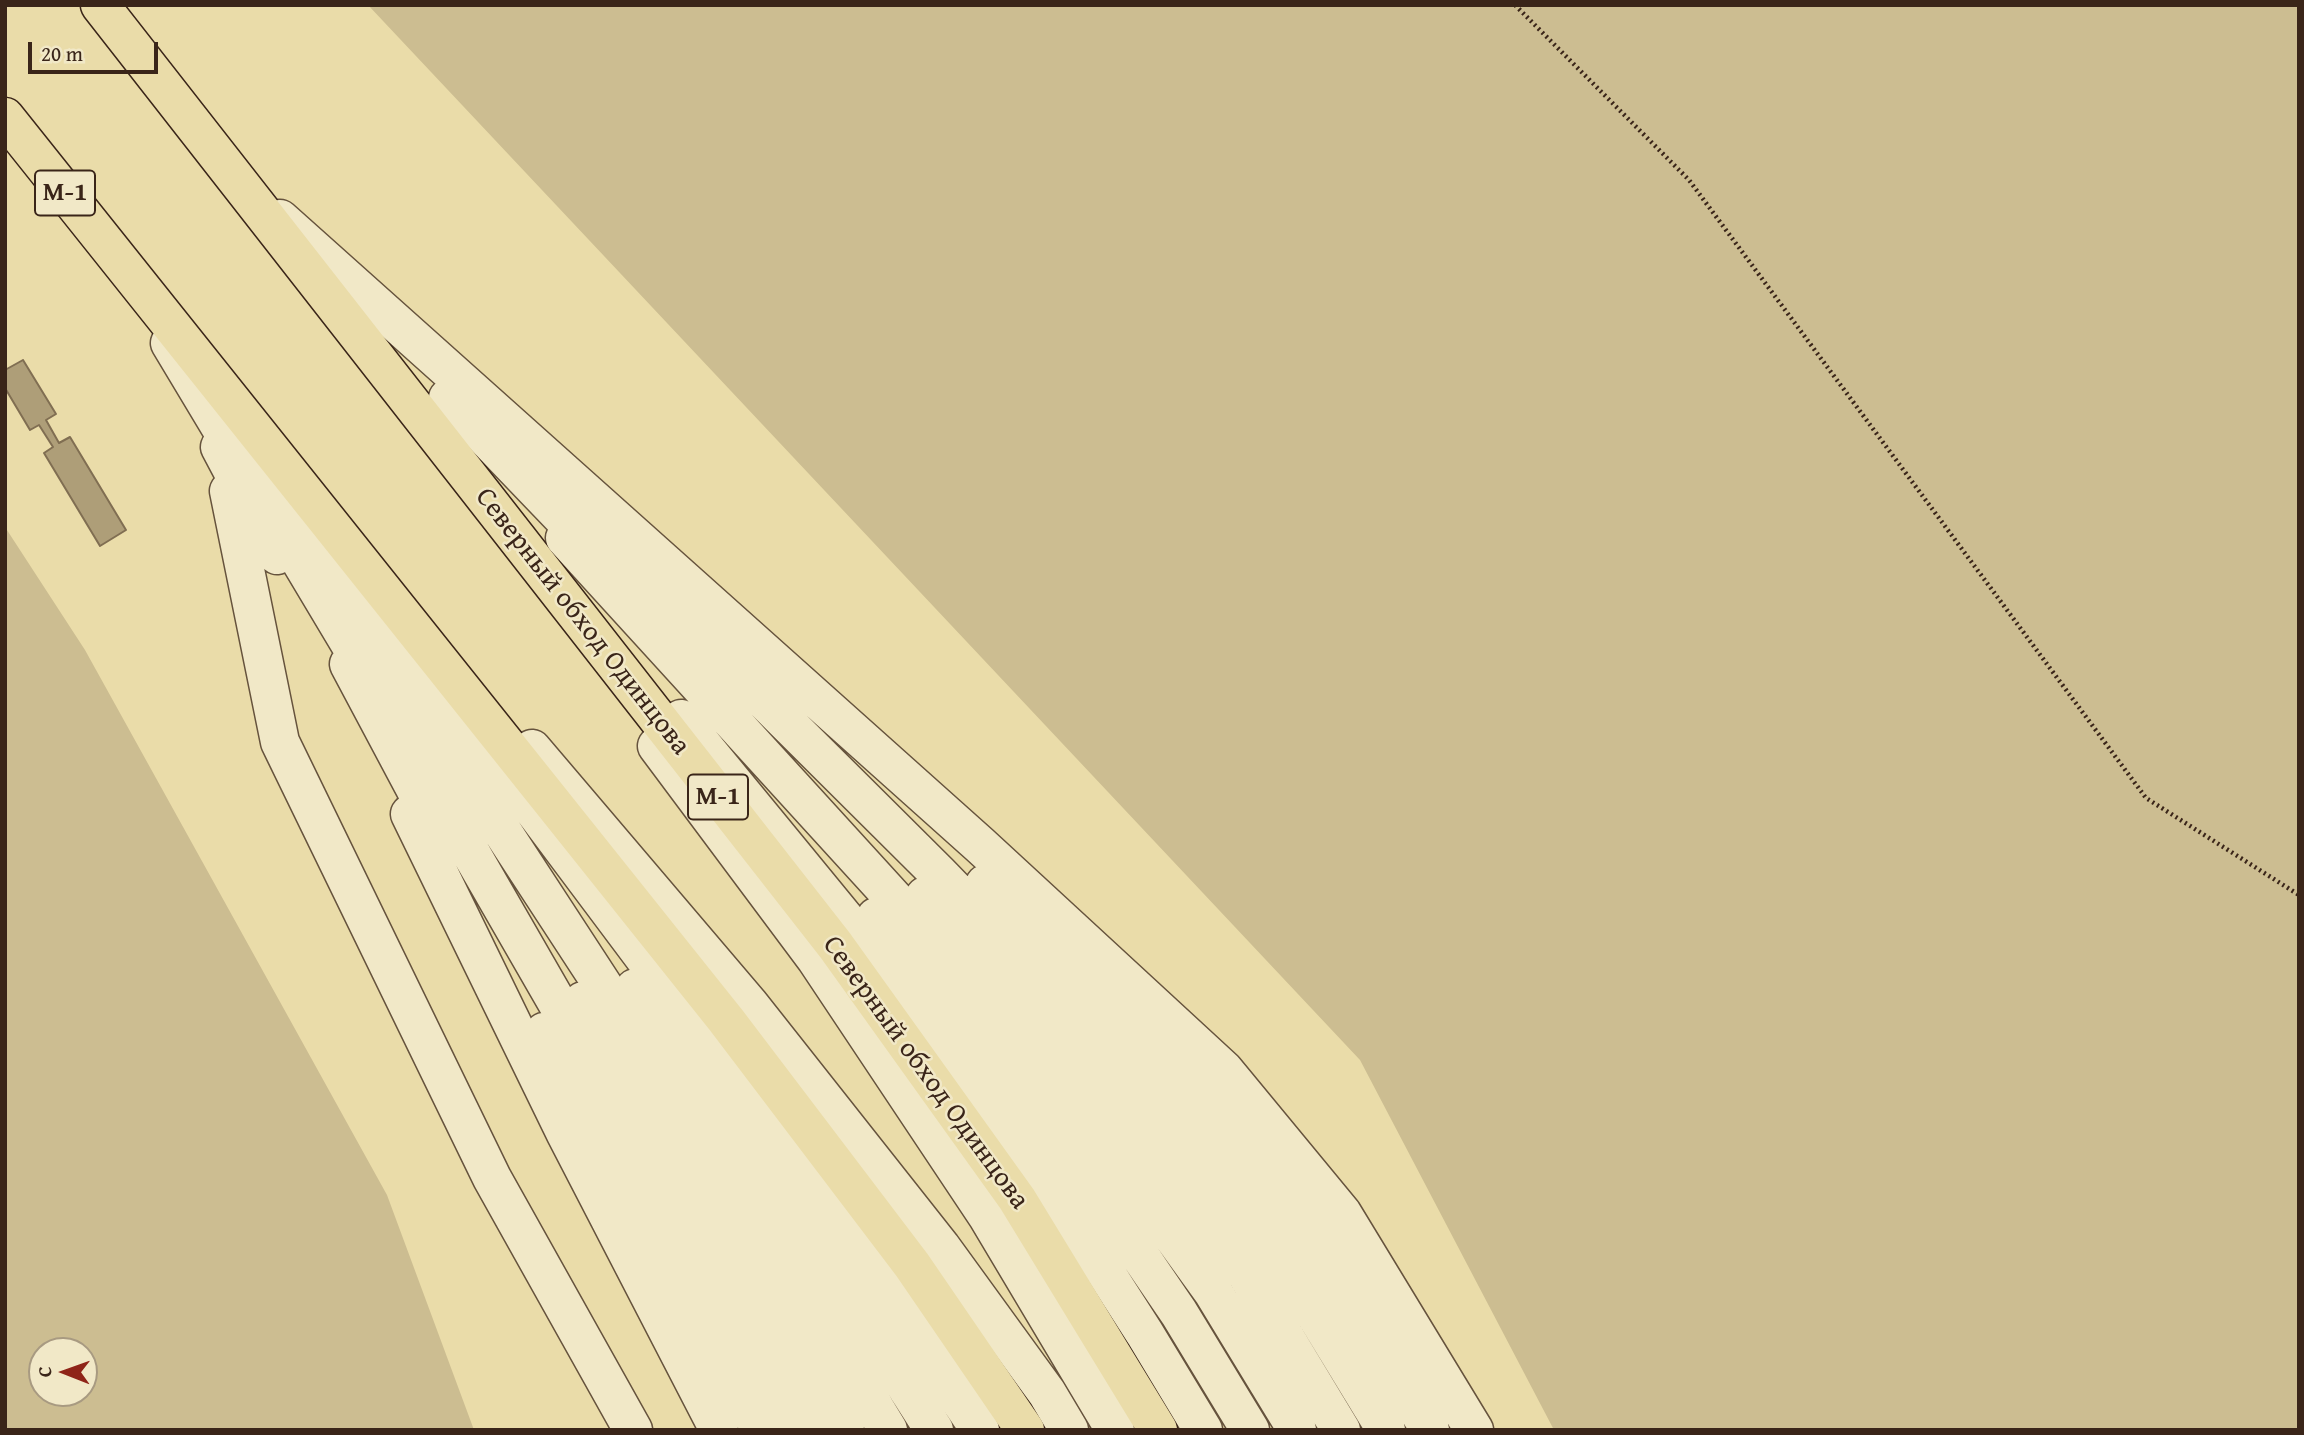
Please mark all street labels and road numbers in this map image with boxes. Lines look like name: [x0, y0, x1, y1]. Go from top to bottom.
road number: М-1: [35, 170, 95, 216]
street label: Северный обход Одинцова: [467, 482, 697, 762]
road number: М-1: [688, 775, 748, 820]
street label: Северный обход Одинцова: [814, 930, 1036, 1216]

